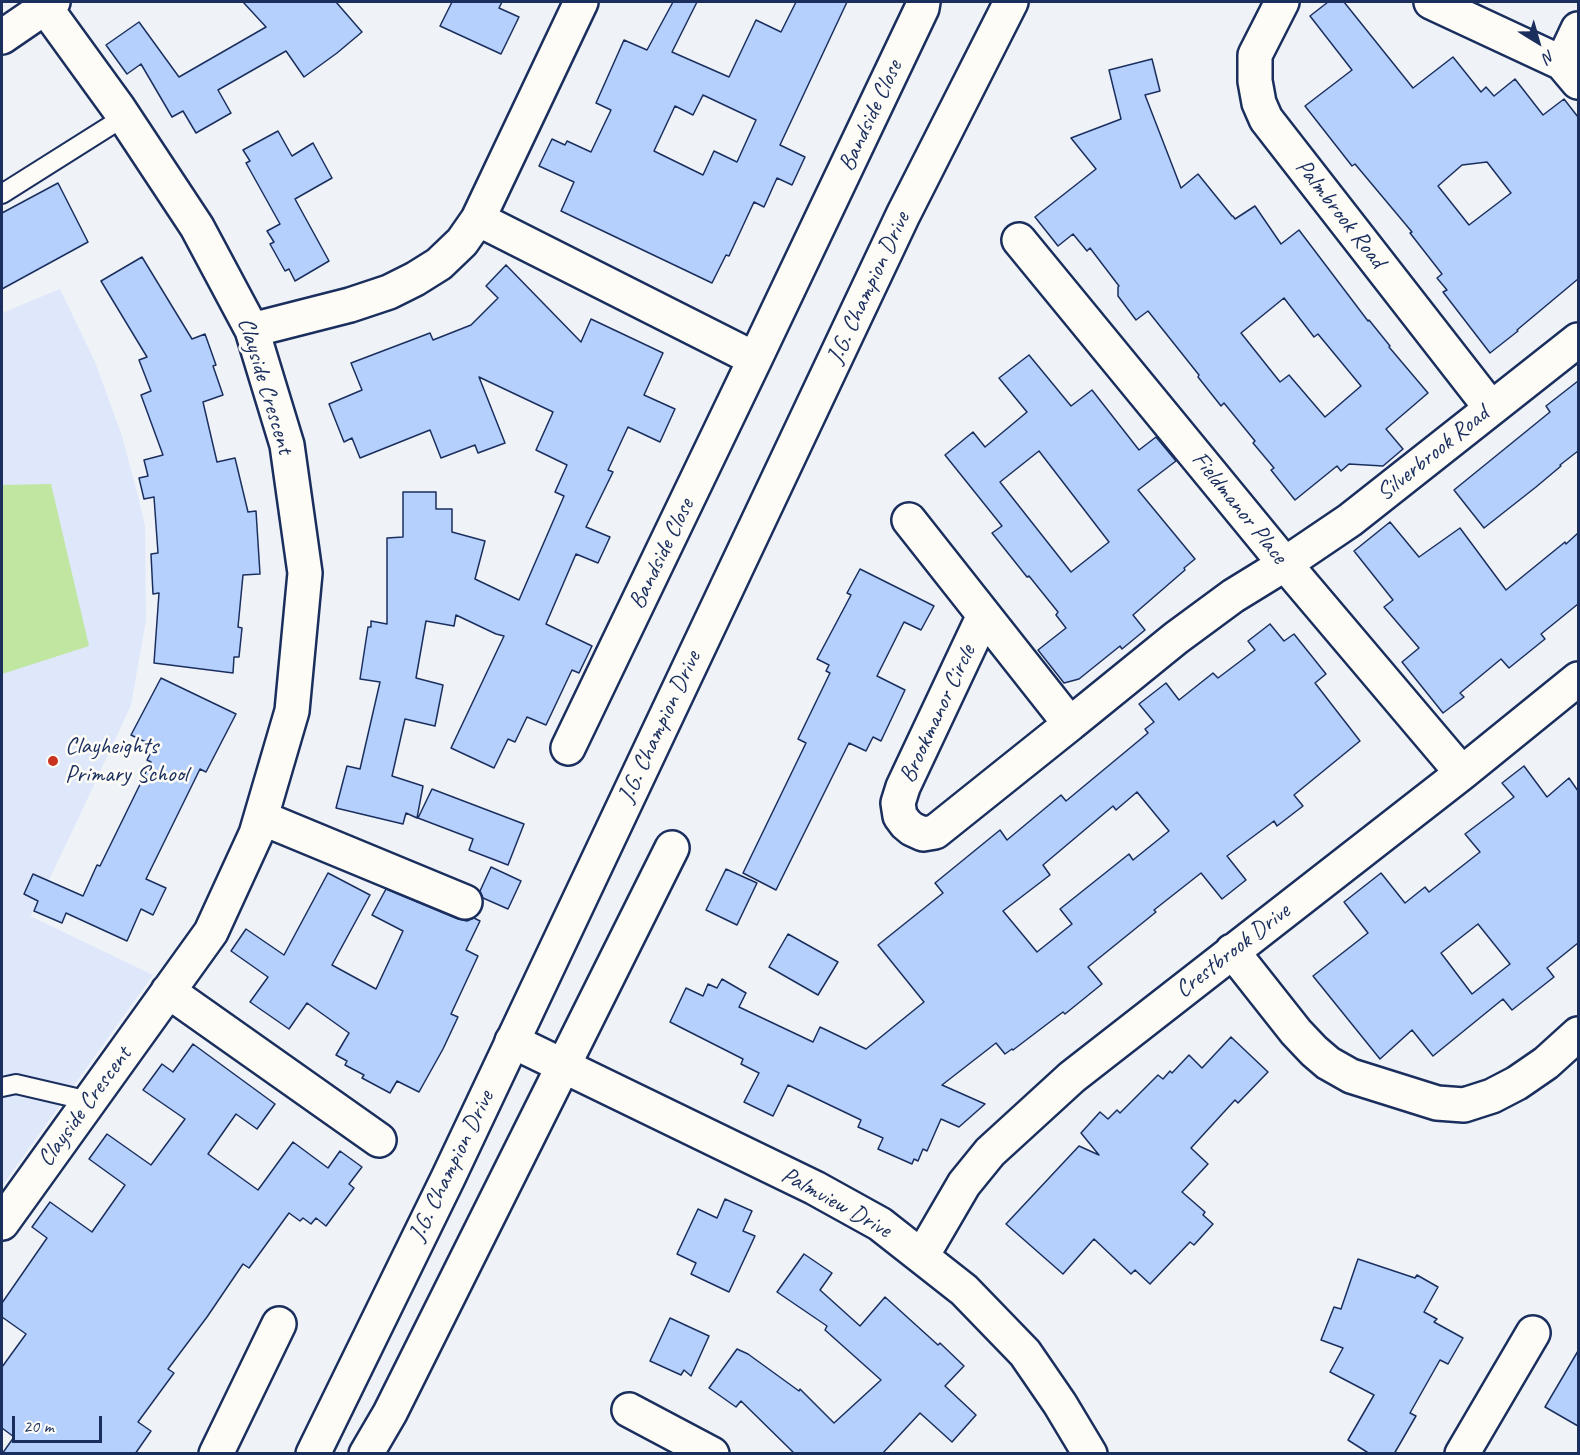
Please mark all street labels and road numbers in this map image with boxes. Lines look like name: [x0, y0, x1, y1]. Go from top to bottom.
street label: Bandside Close: [833, 56, 909, 176]
street label: Palmbrook Road: [1289, 154, 1391, 274]
street label: J.G. Champion Drive: [821, 208, 917, 368]
street label: Clayside Crescent: [231, 314, 299, 458]
street label: Silverbrook Road: [1371, 400, 1495, 508]
street label: Fieldmanor Place: [1185, 446, 1293, 570]
street label: Bandside Close: [623, 494, 701, 614]
street label: Brookmanor Circle: [894, 641, 982, 787]
street label: J.G. Champion Drive: [612, 647, 708, 807]
street label: Crestbrook Drive: [1170, 897, 1296, 1005]
street label: Clayside Crescent: [32, 1041, 138, 1173]
street label: J.G. Champion Drive: [403, 1086, 501, 1246]
street label: Palmview Drive: [776, 1161, 896, 1245]

